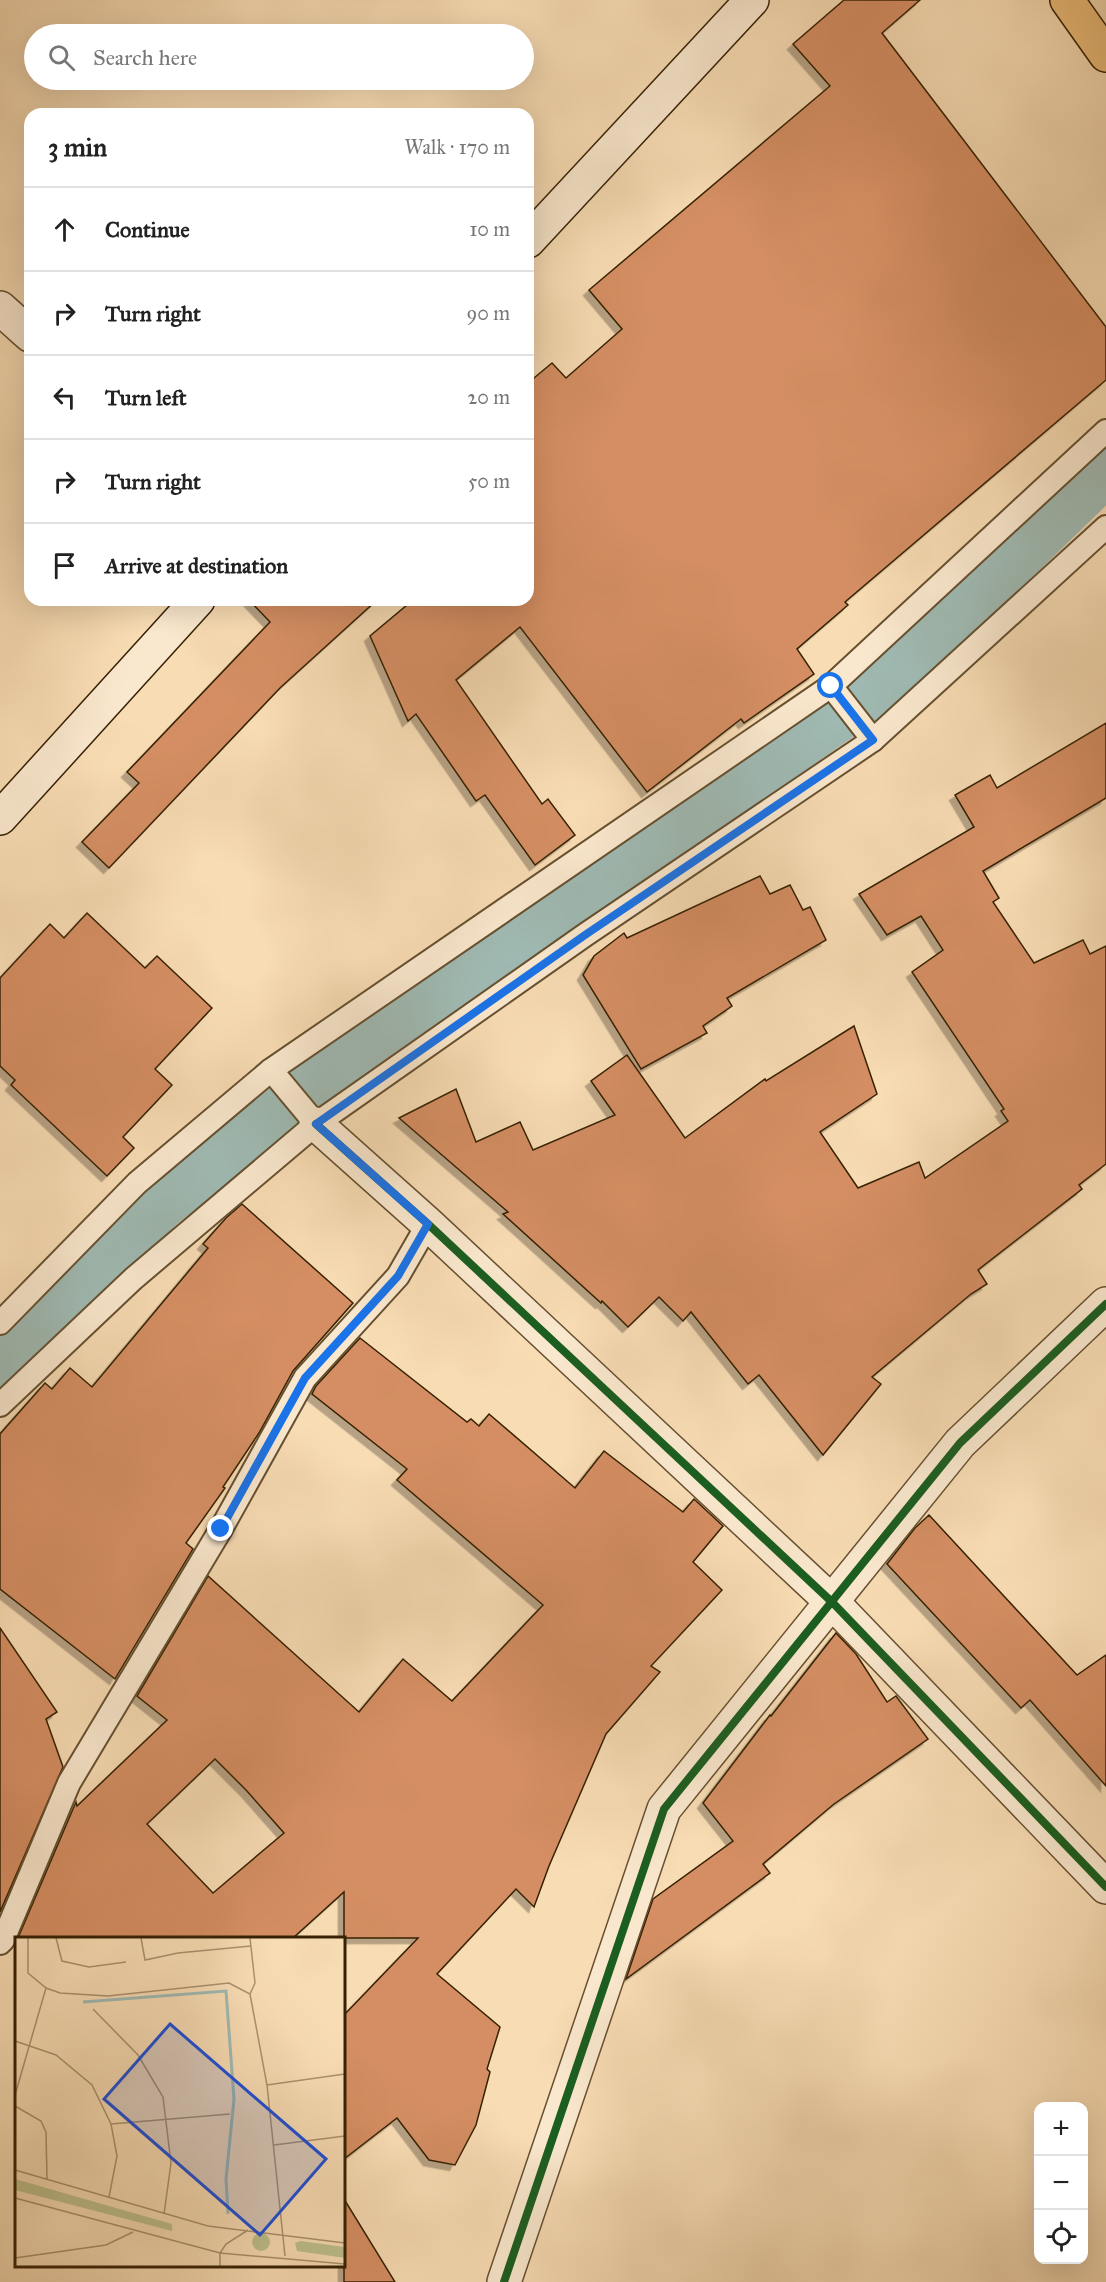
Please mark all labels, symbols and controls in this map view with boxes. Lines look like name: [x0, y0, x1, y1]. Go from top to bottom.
search box: [24, 24, 534, 90]
icon: search: [45, 41, 78, 74]
text: Search here: [93, 44, 197, 71]
text: 3 min: [48, 131, 107, 163]
text: Walk · 170 m: [405, 135, 510, 159]
icon: ahead: [48, 213, 81, 246]
text: Continue: [105, 216, 190, 243]
text: 10 m: [469, 217, 510, 241]
icon: right: [48, 297, 81, 330]
text: Turn right: [105, 300, 201, 327]
text: 90 m: [467, 301, 510, 325]
icon: left: [48, 381, 81, 414]
text: Turn left: [105, 384, 187, 411]
text: 20 m: [467, 385, 510, 409]
icon: right: [48, 465, 81, 498]
text: Turn right: [105, 468, 201, 495]
text: 50 m: [468, 469, 510, 493]
icon: arrive: [48, 549, 81, 582]
text: Arrive at destination: [105, 552, 288, 579]
route start: [817, 672, 843, 698]
route end: [207, 1515, 233, 1541]
inset map: [15, 1937, 345, 2267]
map controls: [1034, 2102, 1088, 2264]
button: +: [1034, 2102, 1088, 2156]
button: −: [1034, 2156, 1088, 2210]
button: locate: [1034, 2210, 1088, 2264]

